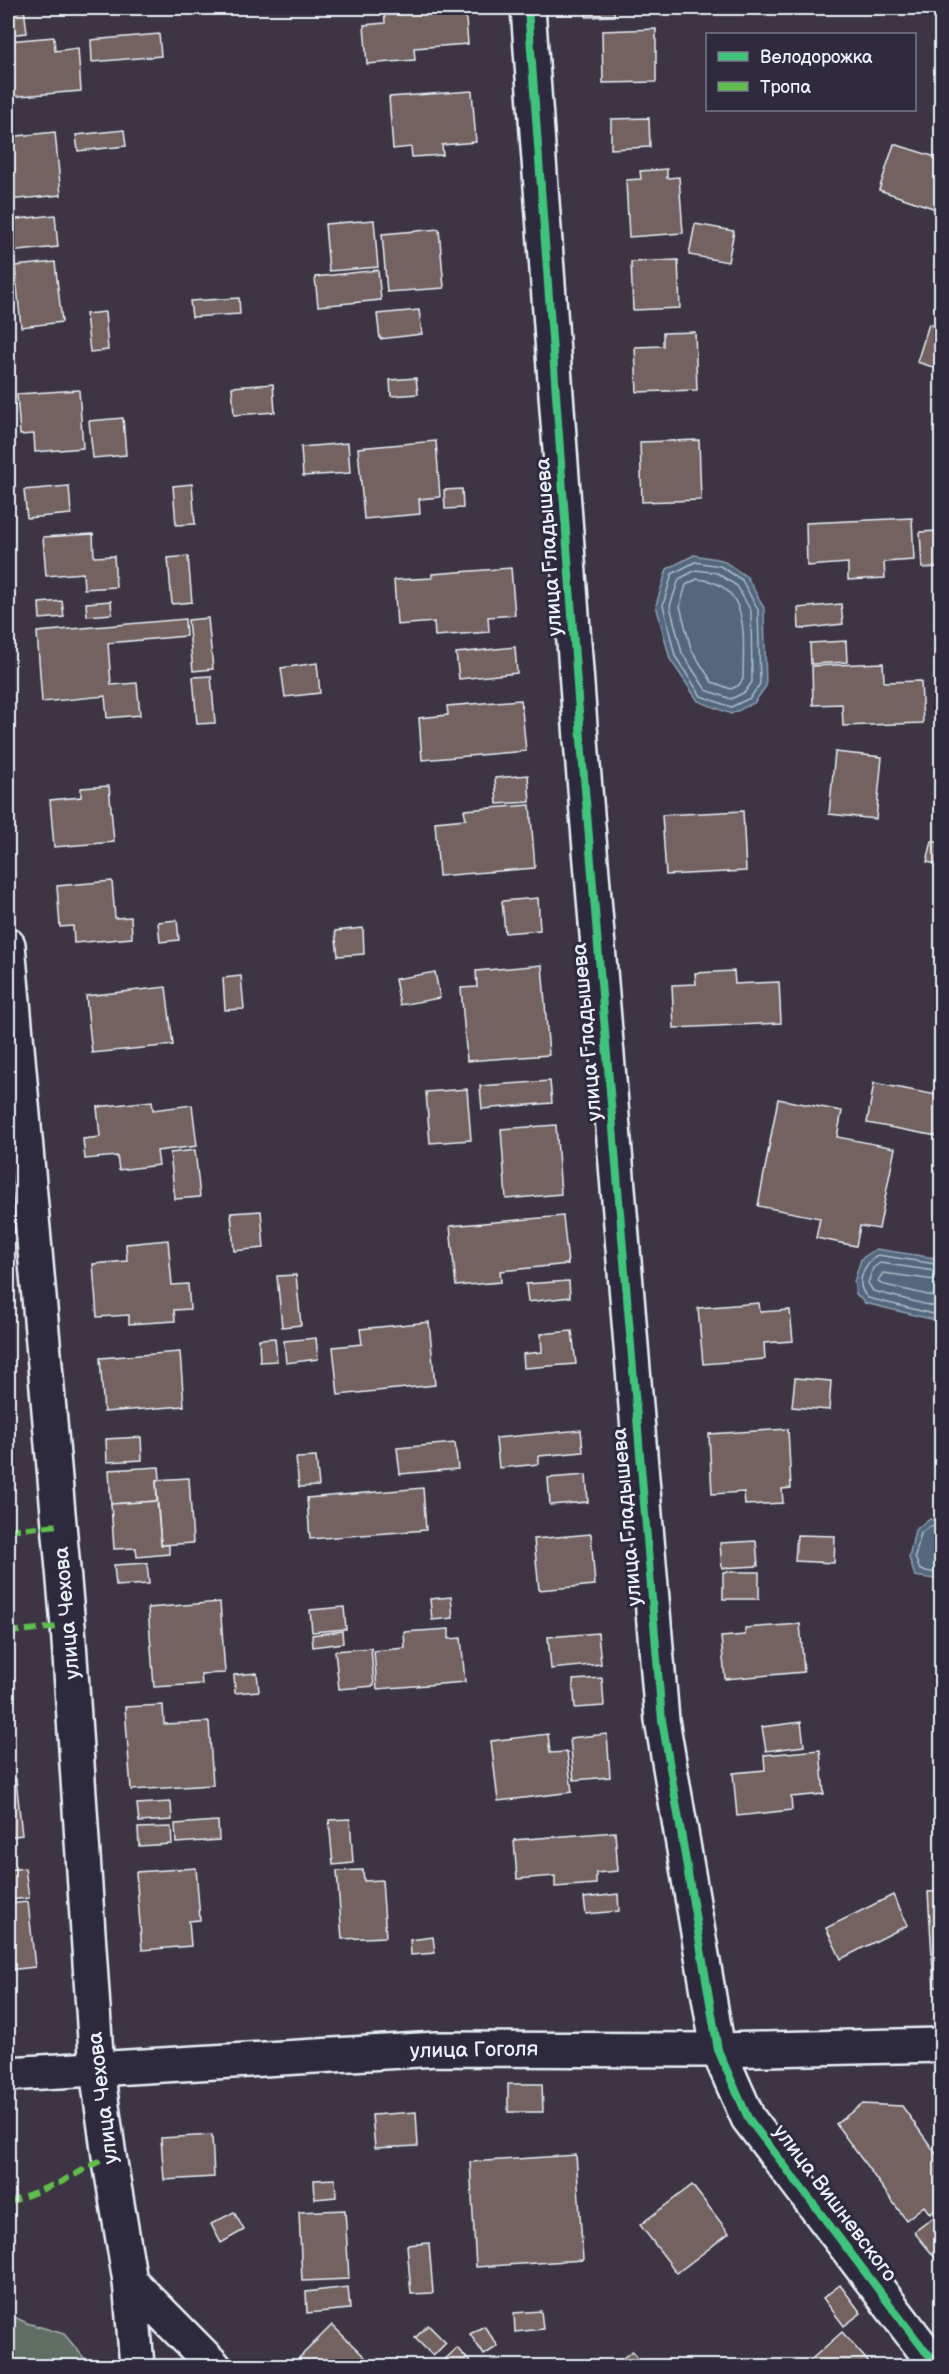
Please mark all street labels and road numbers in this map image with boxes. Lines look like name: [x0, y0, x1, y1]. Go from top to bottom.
street label: улица Гладышева: [530, 456, 568, 637]
street label: улица Гладышева: [567, 941, 607, 1122]
street label: улица Гладышева: [607, 1426, 647, 1607]
street label: улица Чехова: [49, 1545, 85, 1680]
street label: улица Чехова: [82, 2030, 124, 2166]
street label: улица Гоголя: [410, 2036, 538, 2064]
street label: улица Вишневского: [768, 2119, 902, 2287]

